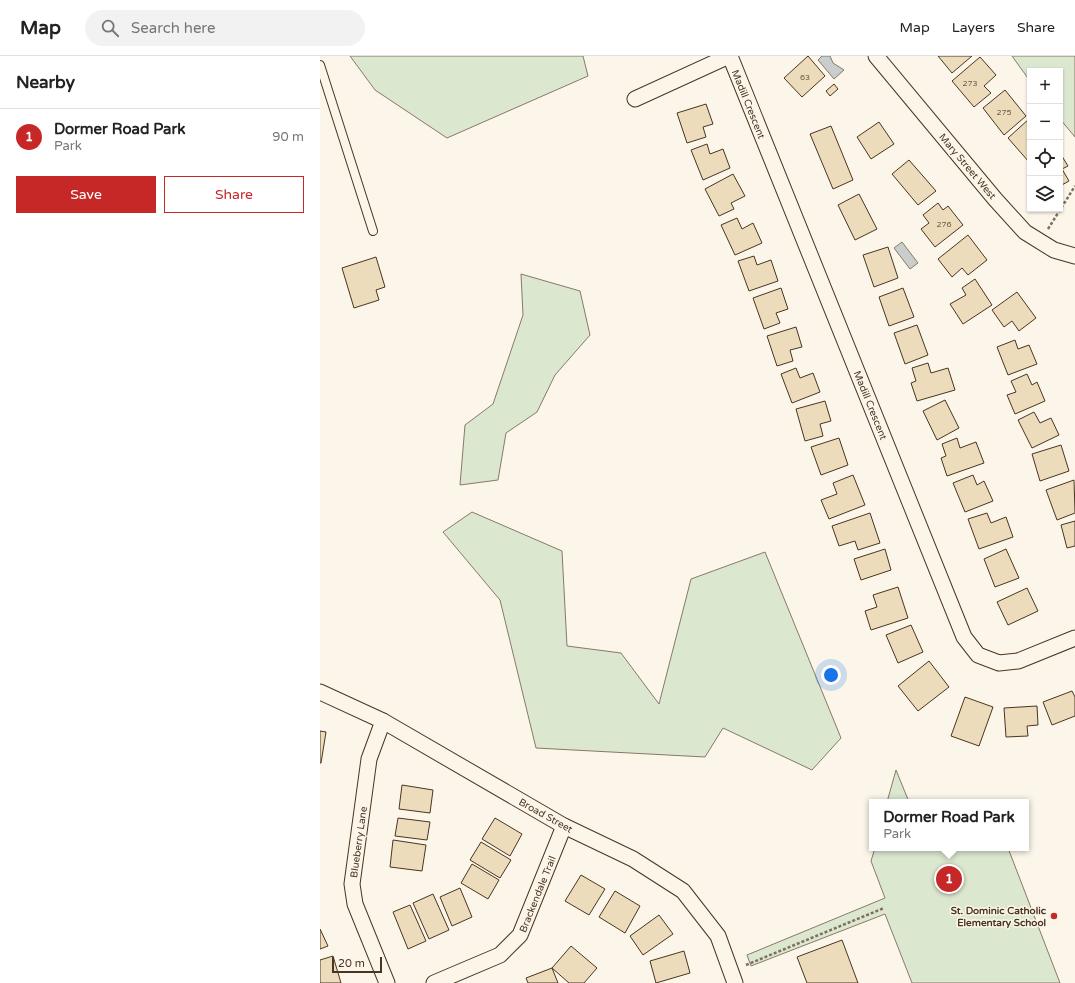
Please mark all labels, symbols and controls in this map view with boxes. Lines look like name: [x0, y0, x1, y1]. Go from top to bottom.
search box: [85, 10, 365, 46]
text: Map: [20, 17, 61, 39]
icon: search: [99, 17, 121, 39]
text: Search here: [131, 19, 215, 37]
text: Map: [900, 19, 930, 36]
text: Layers: [952, 19, 995, 36]
text: Share: [1017, 19, 1055, 36]
street label: Madill Crescent: [729, 68, 767, 141]
map controls: [1027, 68, 1063, 212]
button: +: [1027, 68, 1063, 104]
text: Nearby: [16, 72, 75, 93]
house number: 63: [800, 73, 810, 82]
house number: 273: [962, 79, 978, 88]
button: −: [1027, 104, 1063, 140]
house number: 275: [996, 108, 1012, 117]
text: Dormer Road Park: [54, 120, 185, 138]
text: 1: [25, 129, 33, 145]
text: 90 m: [272, 129, 304, 145]
street label: Mary Street West: [936, 131, 998, 202]
text: Park: [54, 138, 82, 154]
button: locate: [1027, 140, 1063, 176]
button: Save: [16, 176, 156, 213]
button: Share: [164, 176, 304, 213]
button: layers: [1027, 176, 1063, 212]
house number: 276: [936, 220, 952, 229]
street label: Madill Crescent: [851, 369, 889, 442]
your location: [821, 665, 841, 685]
street label: Broad Street: [516, 796, 575, 836]
popup: [869, 799, 1029, 851]
street label: Blueberry Lane: [348, 805, 370, 879]
text: Dormer Road Park: [883, 808, 1015, 826]
text: Park: [883, 826, 911, 842]
street label: Brackendale Trail: [517, 854, 559, 934]
pin: 1: [936, 864, 962, 894]
place label: St. Dominic Catholic Elementary School: [951, 905, 1047, 929]
marker: St. Dominic Catholic Elementary School: [1049, 911, 1059, 921]
scale bar: [332, 955, 382, 974]
text: 20 m: [338, 957, 365, 970]

